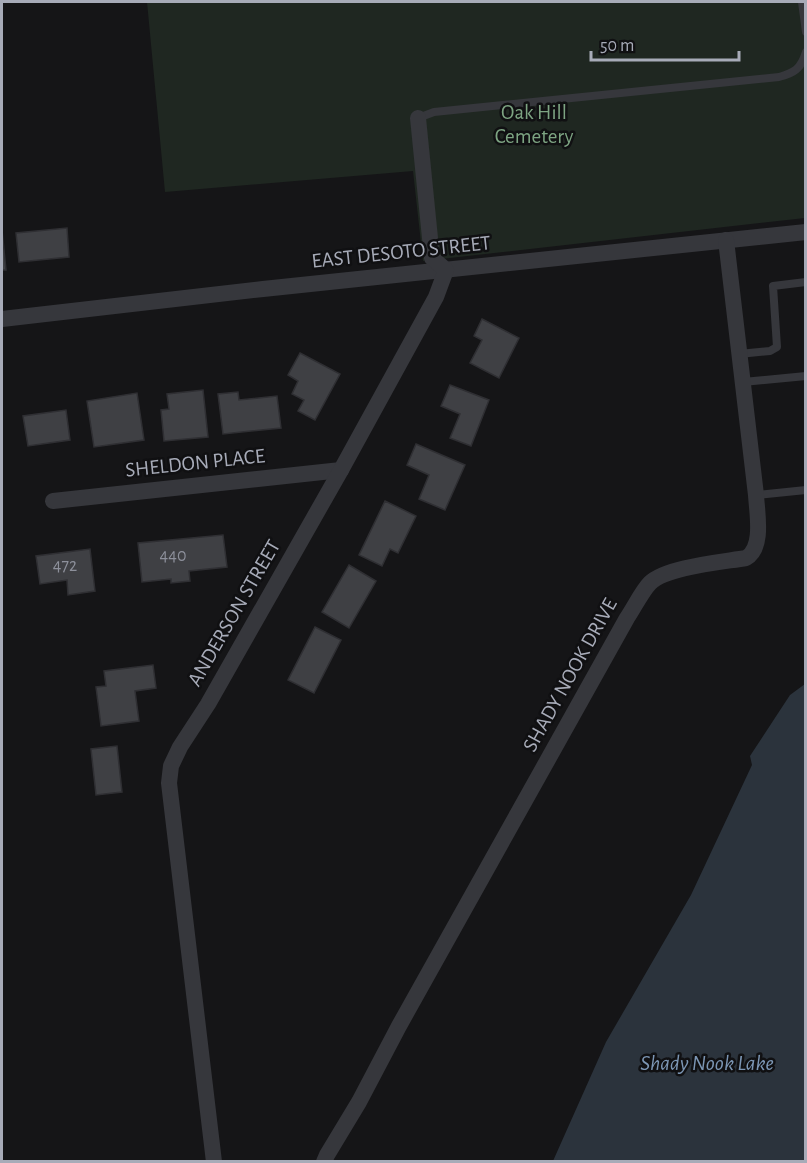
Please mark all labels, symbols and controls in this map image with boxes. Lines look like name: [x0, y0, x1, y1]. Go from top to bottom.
scale bar: [591, 24, 740, 62]
text: 50 m: [600, 37, 634, 55]
park label: Oak Hill Cemetery: [495, 102, 573, 147]
street label: EAST DESOTO STREET: [310, 232, 492, 272]
street label: SHELDON PLACE: [124, 445, 266, 481]
street label: ANDERSON STREET: [184, 536, 284, 690]
house number: 440: [160, 547, 186, 565]
house number: 472: [53, 557, 77, 575]
street label: SHADY NOOK DRIVE: [519, 595, 621, 755]
water label: Shady Nook Lake: [640, 1052, 774, 1074]

